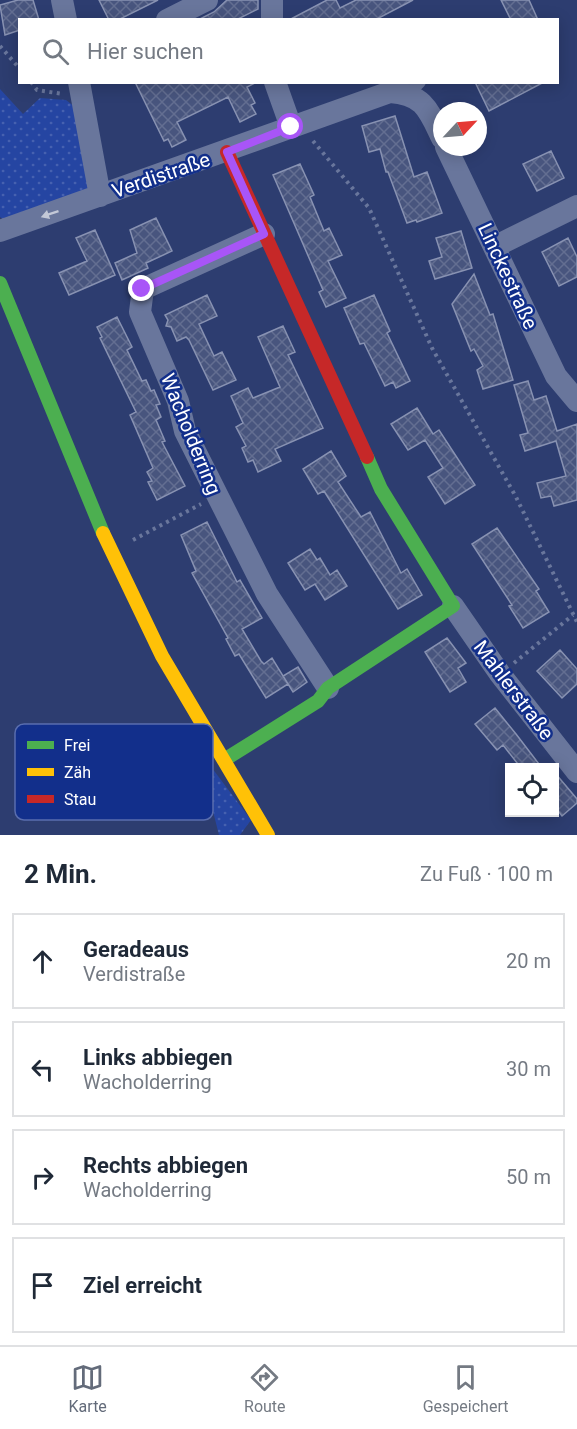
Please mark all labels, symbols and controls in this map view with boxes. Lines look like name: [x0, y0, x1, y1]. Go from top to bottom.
search box: [18, 18, 559, 84]
icon: search: [39, 35, 72, 68]
text: Hier suchen: [87, 39, 204, 64]
north arrow: [433, 102, 487, 156]
route start: [277, 113, 303, 139]
street label: Verdistraße: [109, 147, 213, 203]
one-way arrow: [41, 209, 59, 219]
street label: Linckestraße: [473, 219, 543, 333]
route end: [128, 275, 154, 301]
street label: Wacholderring: [156, 370, 226, 498]
street label: Mahlerstraße: [469, 636, 559, 744]
legend: [15, 724, 213, 820]
text: Frei: [64, 736, 90, 755]
text: Zäh: [64, 763, 91, 782]
map controls: [505, 763, 559, 817]
button: locate: [505, 763, 559, 817]
text: Stau: [64, 790, 96, 809]
text: 2 Min.: [24, 859, 97, 889]
text: Zu Fuß · 100 m: [420, 862, 553, 886]
text: Geradeaus: [83, 937, 189, 962]
icon: ahead: [26, 945, 59, 978]
text: 20 m: [506, 949, 551, 973]
text: Verdistraße: [83, 962, 185, 986]
text: Links abbiegen: [83, 1045, 233, 1070]
icon: left: [26, 1053, 59, 1086]
text: 30 m: [506, 1057, 551, 1081]
text: Wacholderring: [83, 1070, 212, 1094]
text: Rechts abbiegen: [83, 1153, 248, 1178]
icon: right: [26, 1161, 59, 1194]
text: 50 m: [506, 1165, 551, 1189]
text: Wacholderring: [83, 1178, 212, 1202]
icon: arrive: [26, 1269, 59, 1302]
text: Ziel erreicht: [83, 1273, 202, 1298]
tab: Karte: [69, 1361, 107, 1416]
tab: Route: [244, 1361, 286, 1416]
tab: Gespeichert: [423, 1361, 508, 1416]

